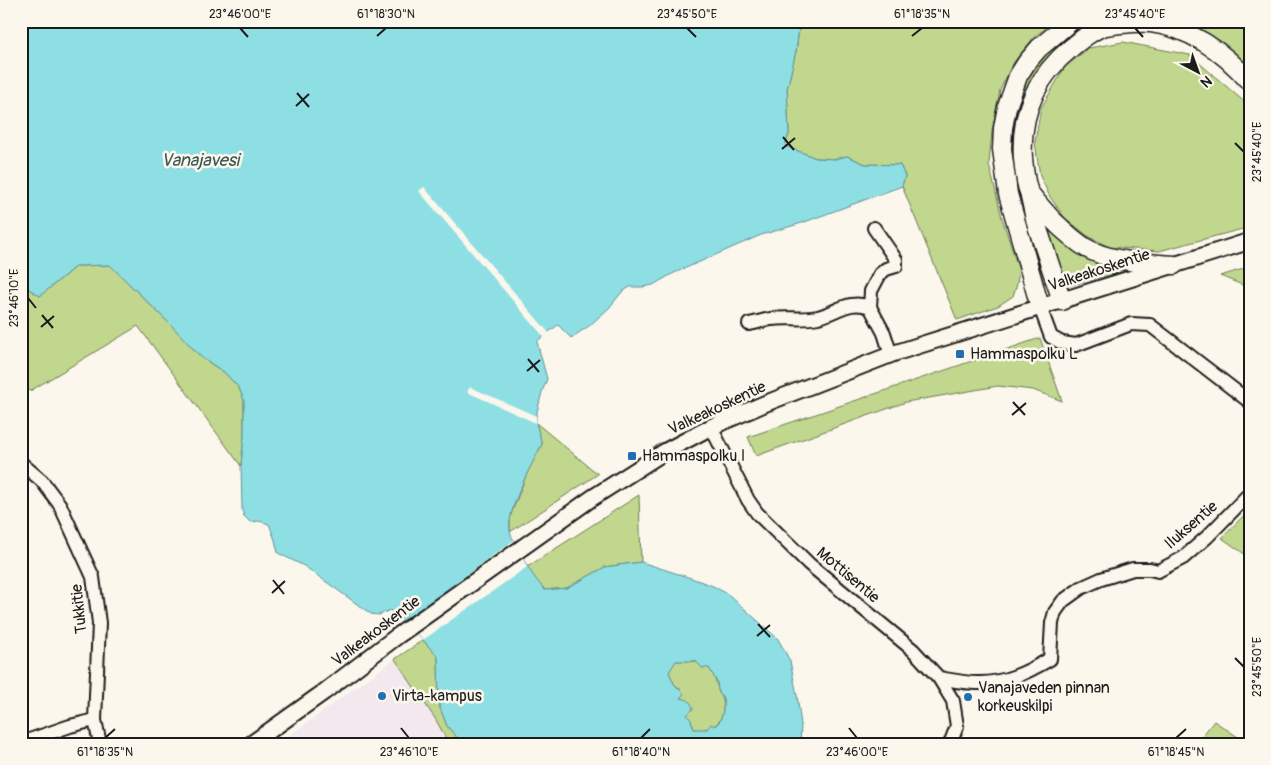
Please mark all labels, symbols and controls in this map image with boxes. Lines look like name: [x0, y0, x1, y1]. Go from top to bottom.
text: 23°46'00"E: [209, 7, 271, 22]
text: 61°18'30"N: [357, 7, 415, 22]
text: 23°45'50"E: [657, 7, 717, 22]
text: 61°18'35"N: [894, 7, 950, 22]
text: 23°45'40"E: [1105, 7, 1165, 22]
north arrow: [1174, 48, 1224, 98]
text: N: [1197, 72, 1215, 91]
text: 23°45'40"E: [1250, 122, 1265, 182]
water label: Vanajavesi: [161, 149, 242, 172]
street label: Valkeakoskentie: [1046, 244, 1152, 296]
text: 23°46'10"E: [7, 269, 22, 327]
place label: Hammaspolku L: [970, 344, 1078, 364]
marker: Hammaspolku L: [954, 348, 966, 360]
street label: Valkeakoskentie: [665, 377, 769, 439]
place label: Hammaspolku I: [642, 446, 745, 466]
marker: Hammaspolku I: [626, 450, 638, 462]
street label: Iluksentie: [1160, 496, 1222, 553]
street label: Mottisentie: [812, 543, 884, 607]
street label: Tukkitie: [66, 583, 92, 635]
street label: Valkeakoskentie: [328, 591, 424, 671]
text: 23°45'50"E: [1250, 637, 1265, 697]
place label: Vanajaveden pinnan korkeuskilpi: [978, 678, 1110, 716]
place label: Virta-kampus: [392, 686, 482, 706]
marker: Virta-kampus: [376, 690, 388, 702]
marker: Vanajaveden pinnan korkeuskilpi: [962, 691, 974, 703]
text: 61°18'35"N: [77, 745, 133, 760]
text: 23°46'10"E: [380, 745, 438, 760]
text: 61°18'40"N: [612, 745, 670, 760]
text: 23°46'00"E: [826, 745, 888, 760]
text: 61°18'45"N: [1148, 745, 1204, 760]

